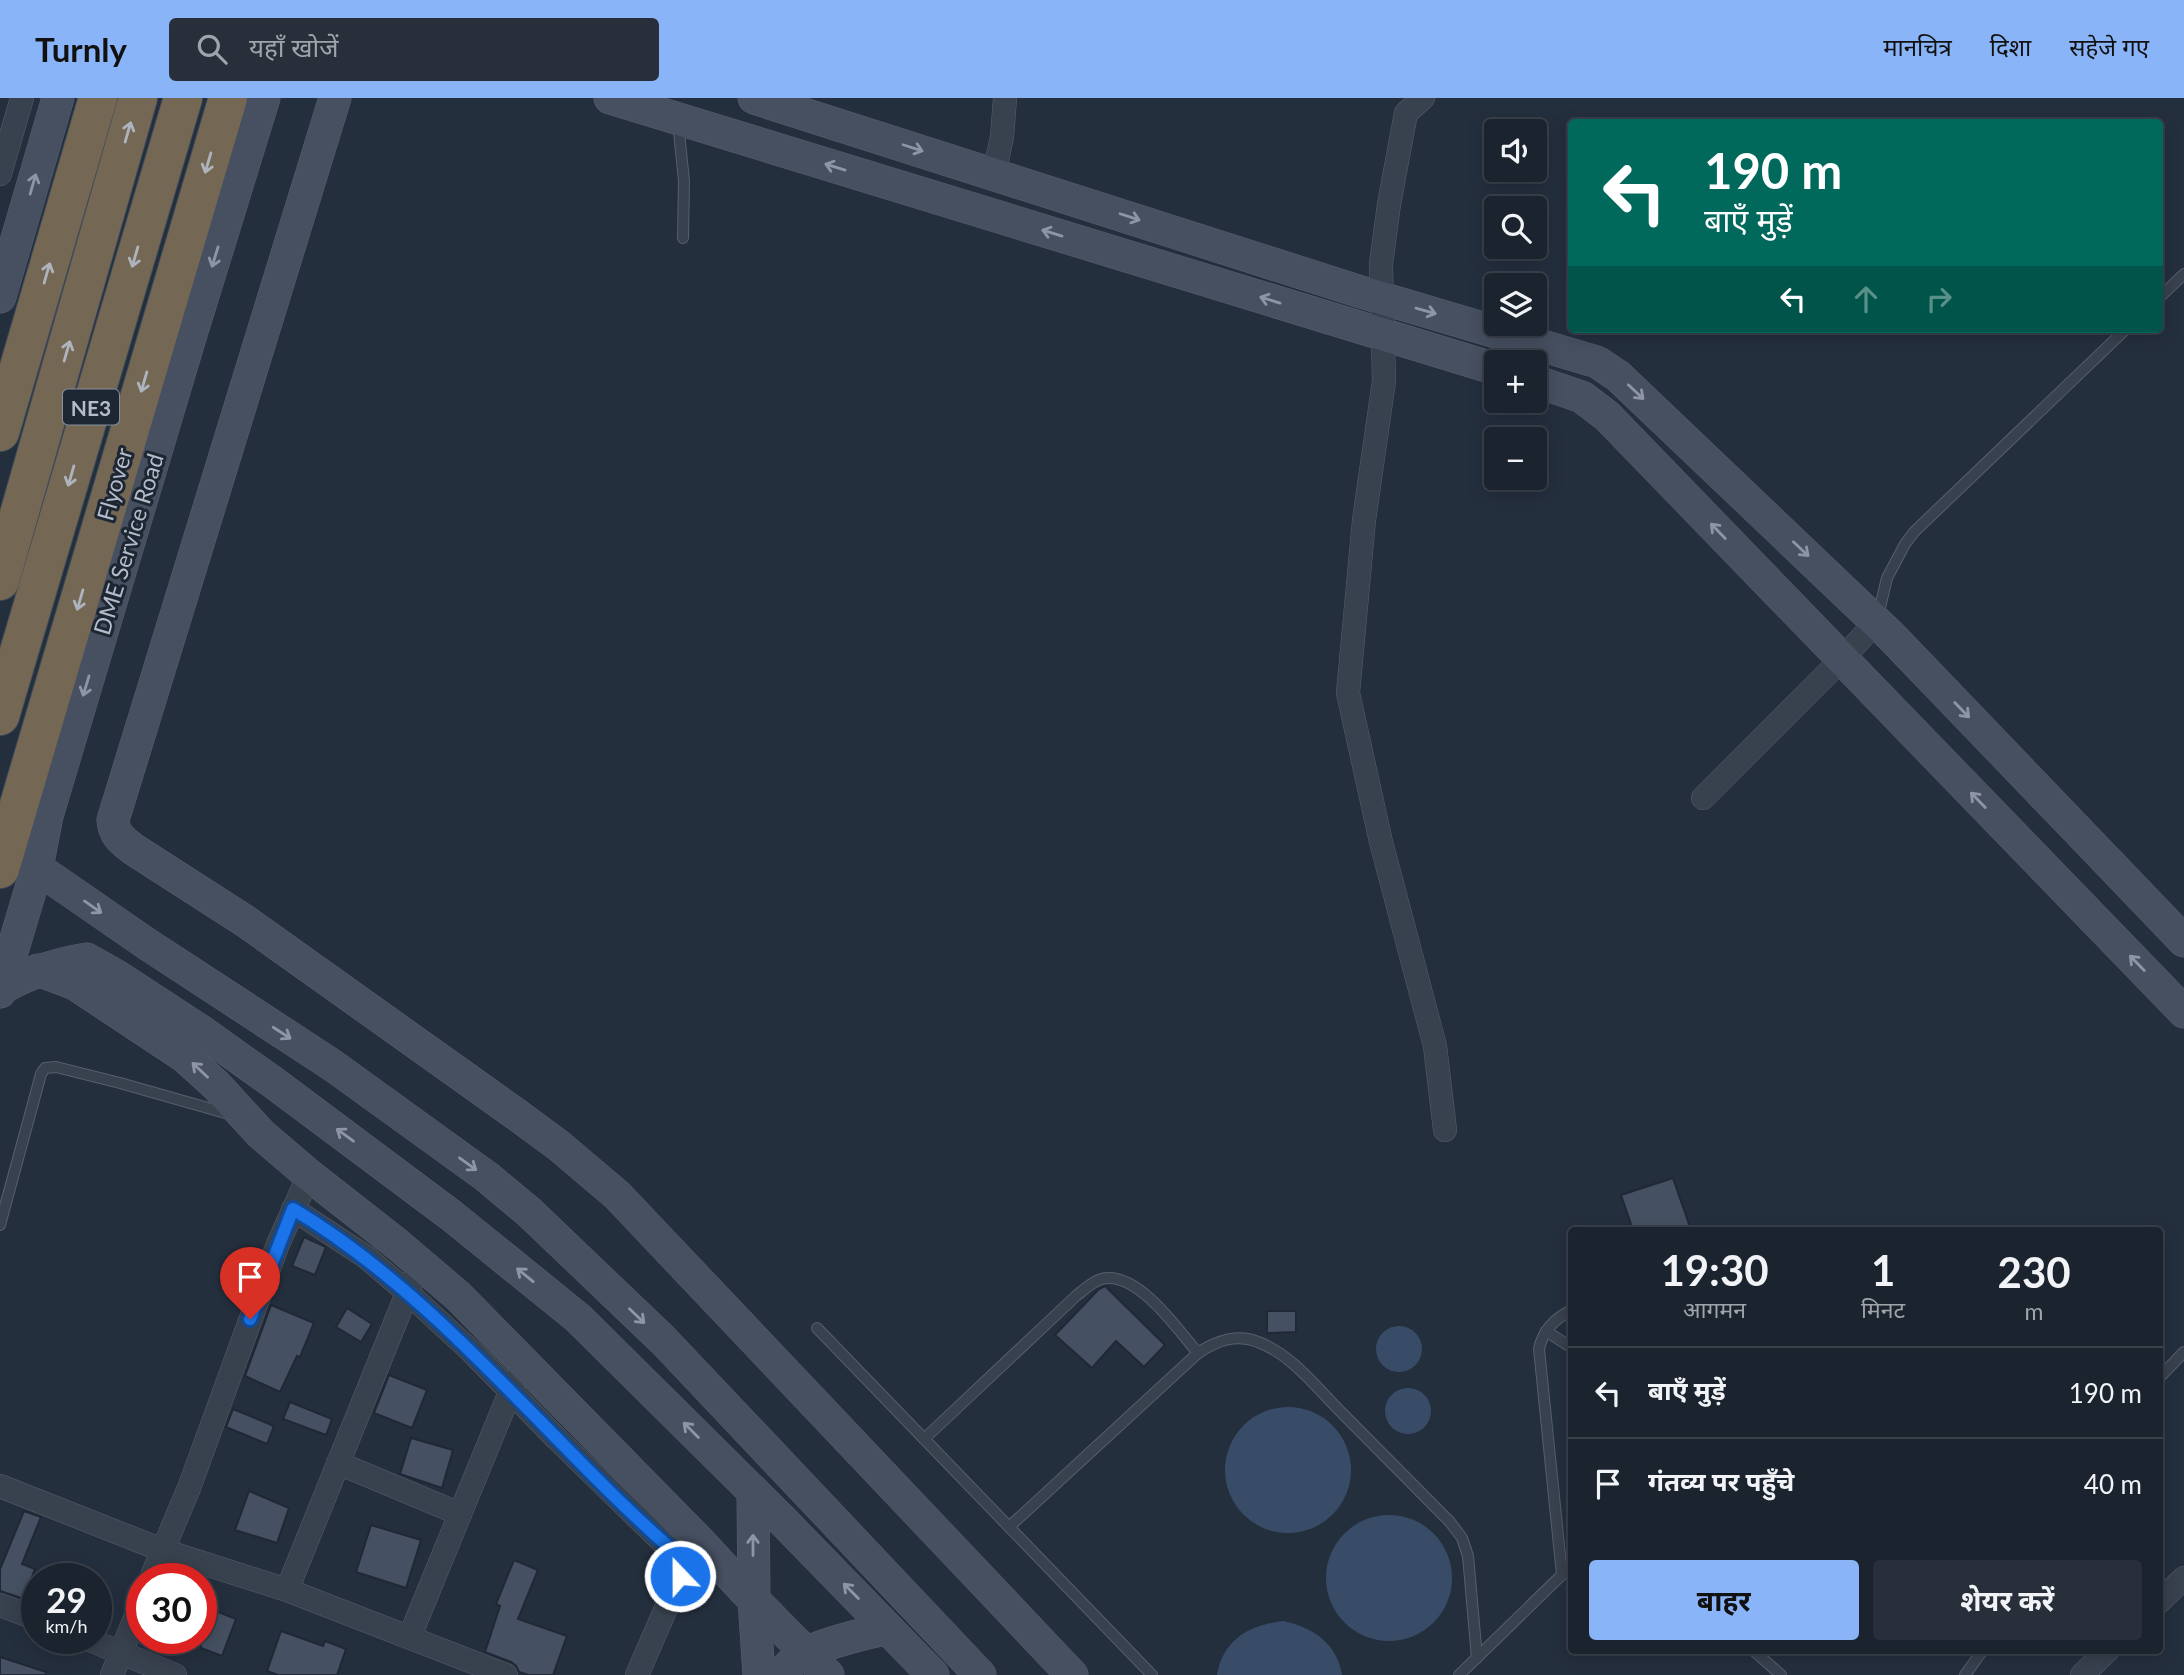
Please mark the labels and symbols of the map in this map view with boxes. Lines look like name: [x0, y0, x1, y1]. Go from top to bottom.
one-way arrow: [123, 121, 136, 143]
one-way arrow: [901, 143, 923, 156]
one-way arrow: [201, 152, 214, 174]
one-way arrow: [824, 159, 846, 172]
one-way arrow: [27, 173, 40, 195]
one-way arrow: [1118, 212, 1140, 224]
one-way arrow: [1041, 226, 1063, 239]
one-way arrow: [128, 246, 141, 268]
one-way arrow: [207, 246, 220, 268]
one-way arrow: [41, 262, 54, 285]
one-way arrow: [1259, 292, 1281, 305]
one-way arrow: [1415, 306, 1437, 319]
one-way arrow: [61, 340, 74, 363]
one-way arrow: [136, 370, 149, 392]
one-way arrow: [1627, 384, 1644, 401]
road number: NE3: [63, 390, 119, 424]
street label: Flyover: [90, 444, 138, 524]
street label: DME Service Road: [87, 450, 169, 638]
one-way arrow: [64, 464, 77, 486]
one-way arrow: [1710, 523, 1727, 540]
one-way arrow: [1792, 541, 1810, 557]
one-way arrow: [72, 589, 85, 611]
one-way arrow: [79, 675, 92, 697]
one-way arrow: [1953, 701, 1970, 718]
one-way arrow: [1970, 792, 1987, 809]
one-way arrow: [83, 900, 102, 914]
one-way arrow: [2128, 955, 2145, 972]
one-way arrow: [272, 1025, 291, 1040]
one-way arrow: [192, 1062, 209, 1079]
one-way arrow: [336, 1128, 355, 1142]
one-way arrow: [458, 1156, 477, 1171]
pin: [220, 1247, 280, 1319]
one-way arrow: [516, 1267, 534, 1283]
one-way arrow: [628, 1307, 645, 1324]
one-way arrow: [682, 1421, 699, 1438]
one-way arrow: [746, 1534, 760, 1557]
position arrow: [643, 1539, 717, 1613]
speed limit sign: 30: [126, 1563, 217, 1654]
one-way arrow: [843, 1583, 860, 1600]

